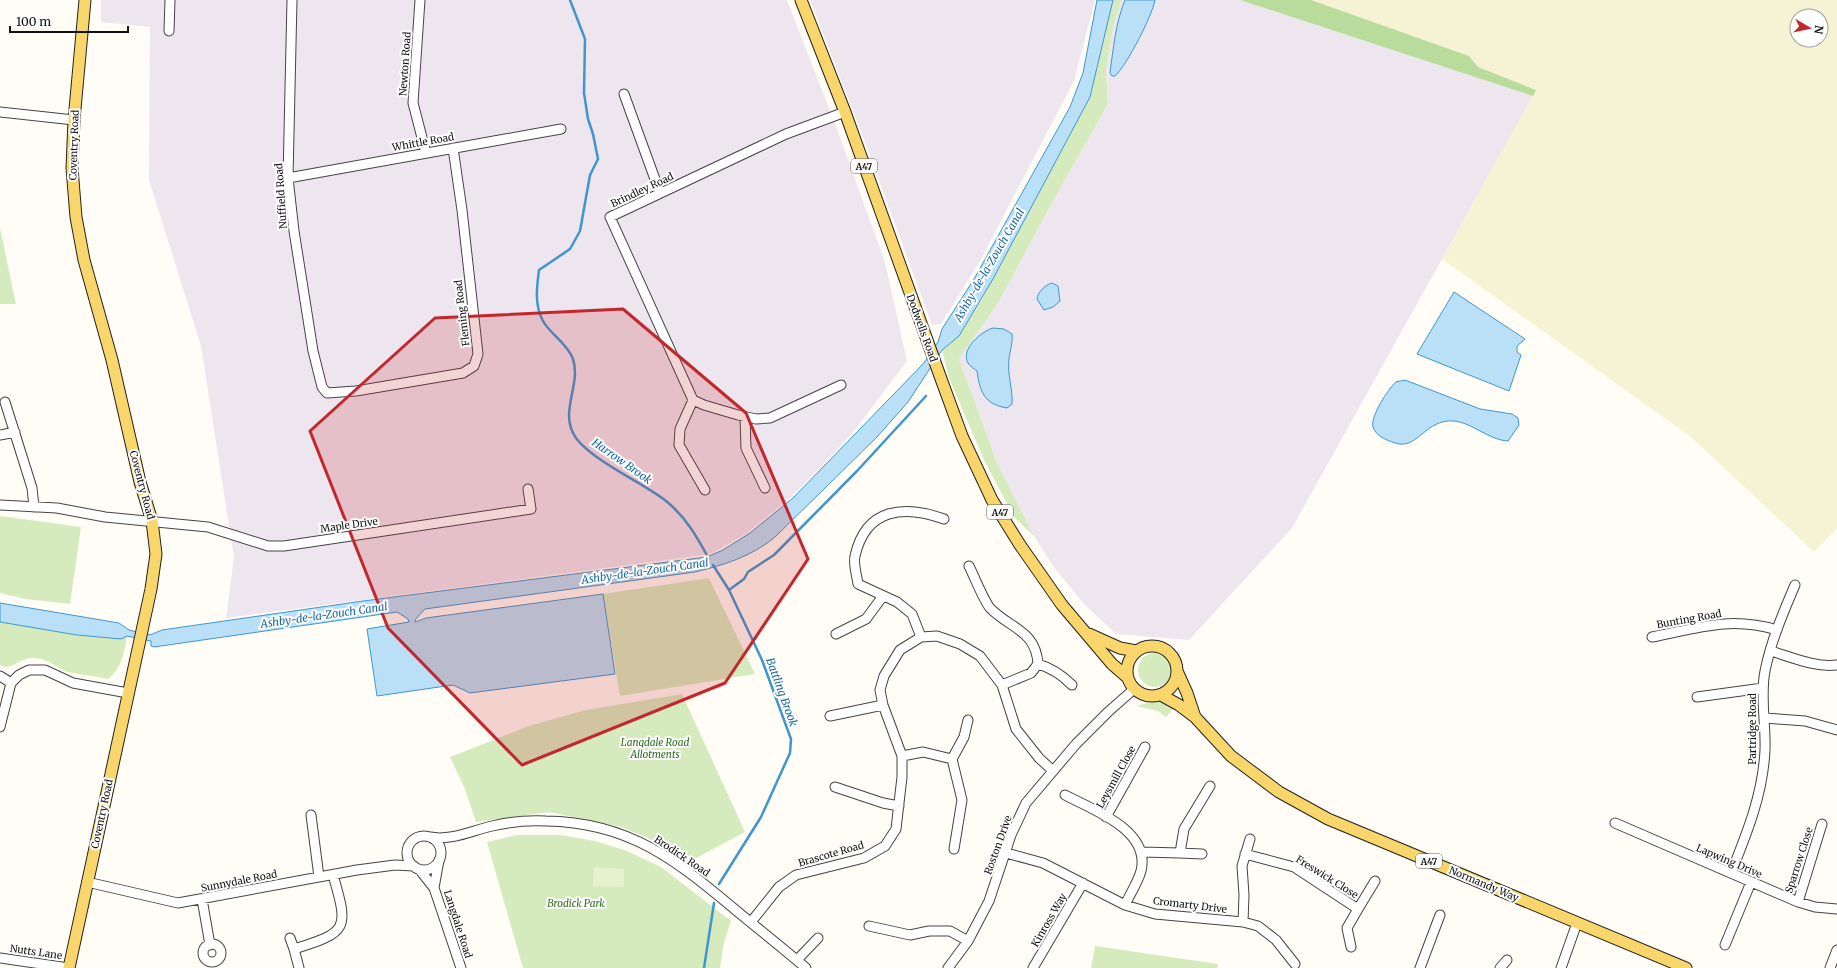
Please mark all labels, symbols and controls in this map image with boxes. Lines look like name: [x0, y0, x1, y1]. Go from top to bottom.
scale bar: [10, 8, 128, 34]
north arrow: [1789, 8, 1829, 48]
text: 100 m: [16, 14, 51, 29]
text: N: [1811, 24, 1826, 35]
street label: Newton Road: [396, 31, 414, 97]
street label: Coventry Road: [66, 110, 82, 180]
street label: Whittle Road: [390, 130, 455, 154]
road number: A47: [851, 159, 877, 173]
street label: Nuffield Road: [272, 163, 290, 229]
street label: Brindley Road: [608, 170, 676, 210]
water label: Ashby-de-la-Zouch Canal: [950, 206, 1027, 325]
street label: Fleming Road: [451, 279, 473, 347]
street label: Dodwells Road: [904, 292, 940, 364]
water label: Harrow Brook: [588, 435, 655, 487]
street label: Coventry Road: [127, 449, 157, 521]
road number: A47: [987, 505, 1013, 519]
street label: Maple Drive: [319, 515, 379, 535]
water label: Ashby-de-la-Zouch Canal: [580, 555, 709, 587]
water label: Ashby-de-la-Zouch Canal: [259, 599, 388, 631]
street label: Bunting Road: [1655, 607, 1723, 631]
water label: Battling Brook: [763, 656, 801, 728]
street label: Partridge Road: [1746, 693, 1759, 765]
park label: Langdale Road Allotments: [621, 736, 689, 761]
street label: Leysmill Close: [1093, 743, 1139, 811]
street label: Coventry Road: [88, 778, 116, 850]
street label: Roston Drive: [981, 814, 1015, 876]
street label: Sparrow Close: [1782, 825, 1816, 895]
street label: Brodick Road: [652, 833, 712, 879]
street label: Brascote Road: [797, 838, 865, 870]
street label: Lapwing Drive: [1694, 841, 1764, 881]
street label: Freswick Close: [1293, 853, 1361, 901]
road number: A47: [1416, 854, 1442, 868]
street label: Normandy Way: [1447, 863, 1521, 905]
street label: Sunnydale Road: [200, 867, 278, 895]
street label: Langdale Road: [441, 888, 475, 960]
street label: Kinross Way: [1028, 891, 1070, 949]
street label: Cromarty Drive: [1152, 894, 1228, 916]
park label: Brodick Park: [547, 897, 605, 910]
street label: Nutts Lane: [9, 942, 63, 962]

